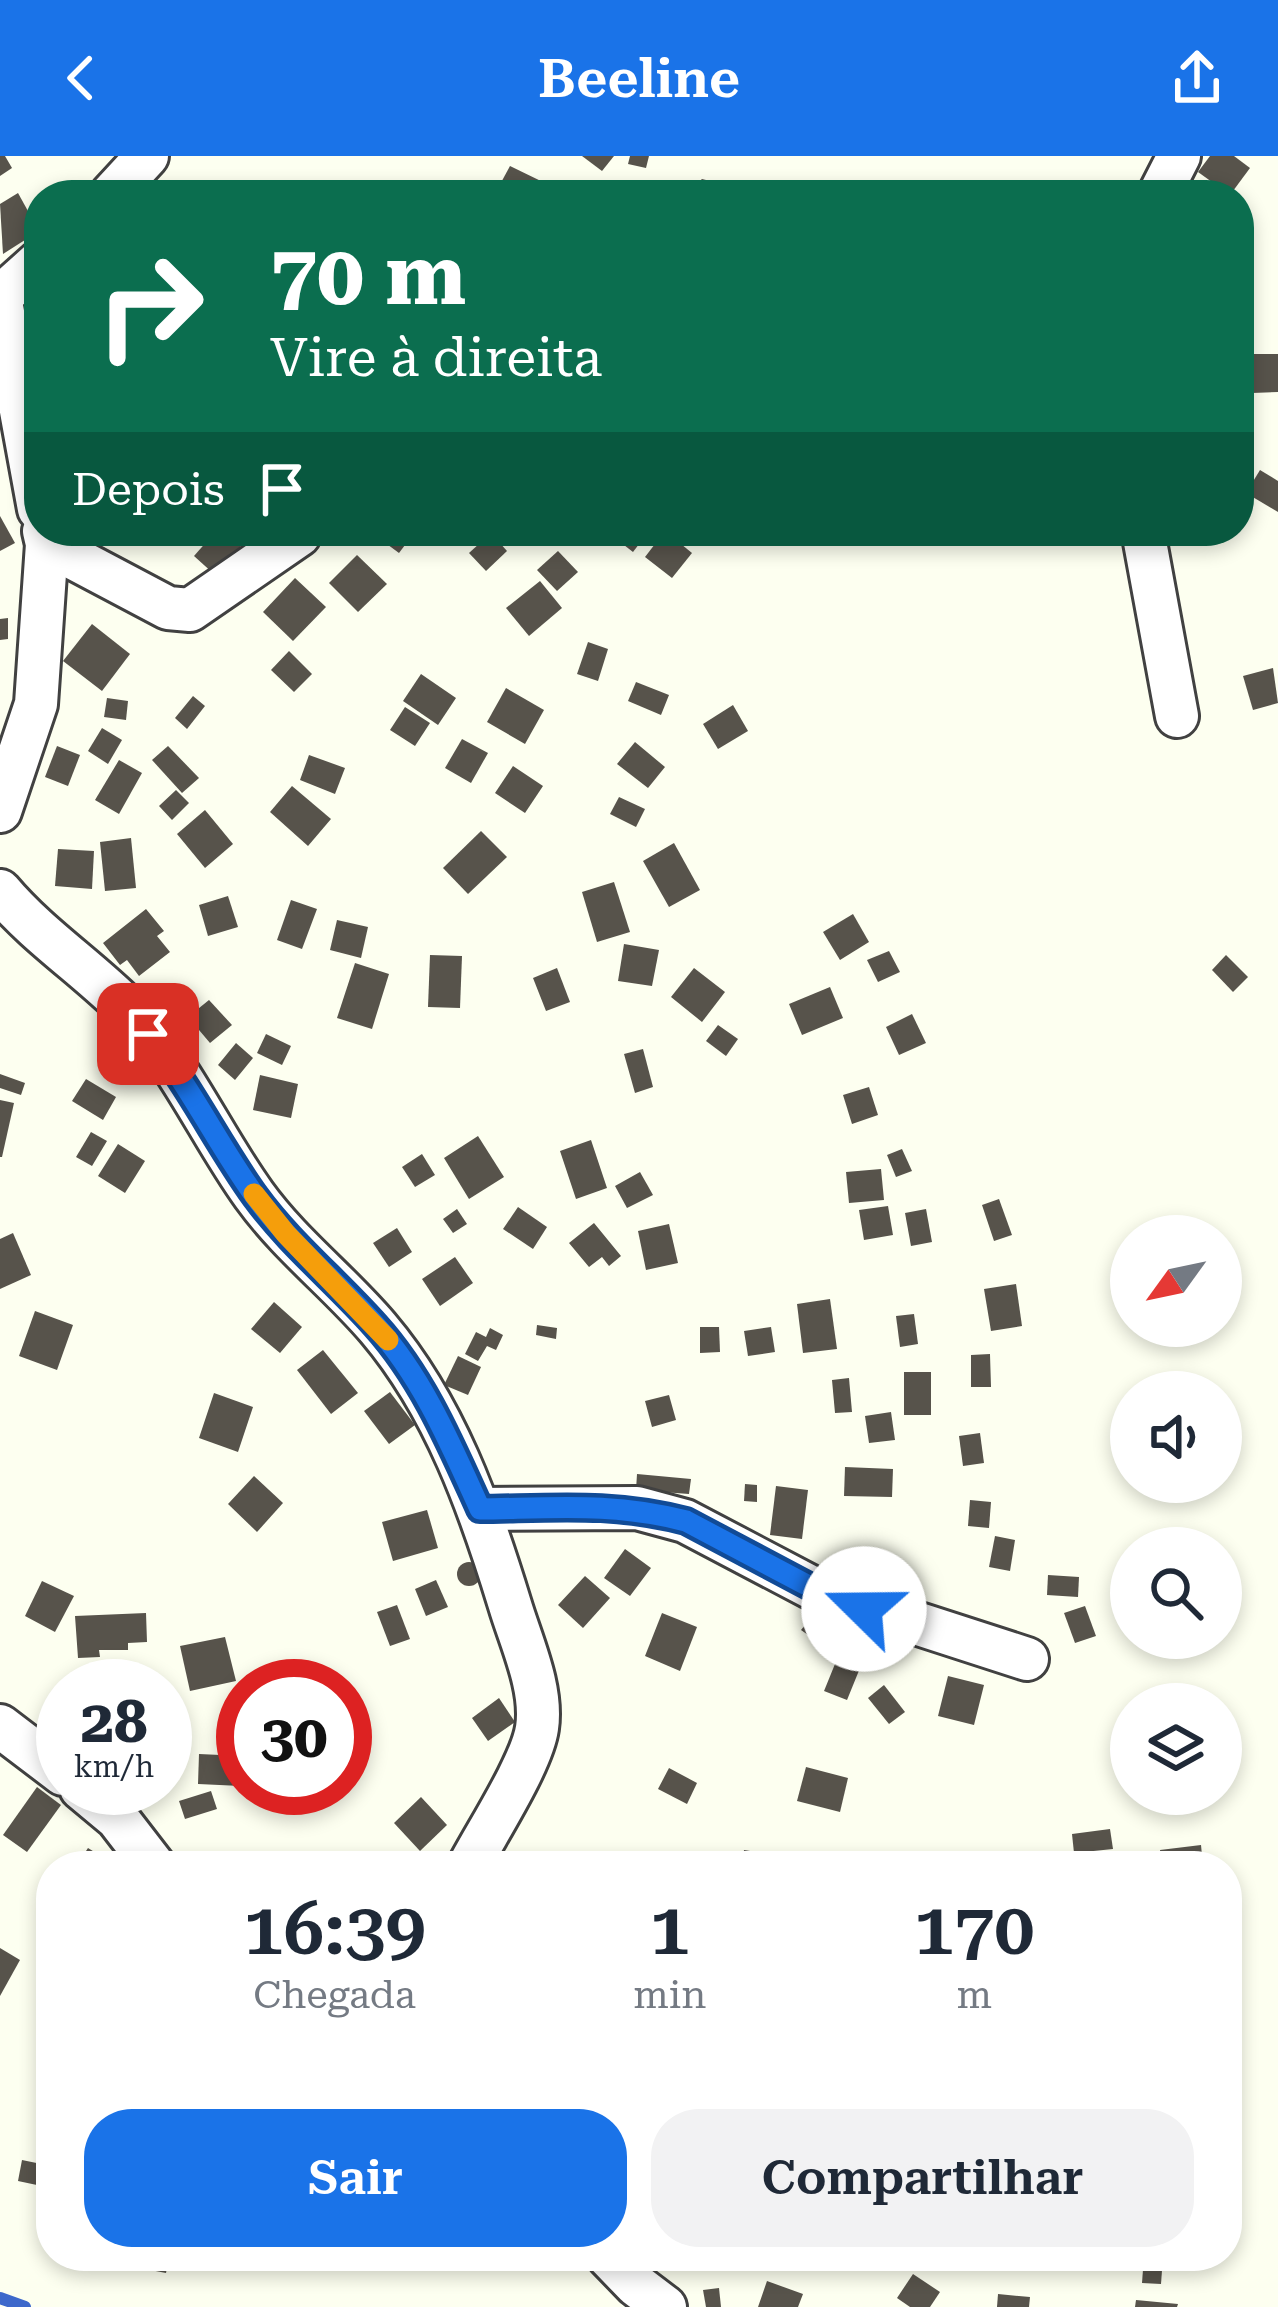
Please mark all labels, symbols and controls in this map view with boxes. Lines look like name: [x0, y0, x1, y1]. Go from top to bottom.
icon: back: [48, 45, 114, 111]
icon: share: [1164, 45, 1230, 111]
text: Beeline: [538, 47, 740, 110]
text: 70 m: [270, 226, 466, 324]
icon: right: [72, 228, 228, 384]
text: Vire à direita: [270, 326, 602, 389]
icon: arrive: [249, 456, 315, 522]
text: Depois: [72, 463, 225, 516]
pin: [97, 983, 199, 1085]
icon: arrive: [115, 1001, 181, 1067]
north arrow: [1110, 1215, 1242, 1347]
map controls: [1110, 1215, 1242, 1815]
button: sound: [1110, 1371, 1242, 1503]
button: search: [1110, 1527, 1242, 1659]
position arrow: [801, 1546, 927, 1672]
speed limit sign: 30: [216, 1659, 372, 1815]
button: layers: [1110, 1683, 1242, 1815]
text: 28: [80, 1686, 148, 1757]
text: km/h: [74, 1749, 154, 1784]
text: 16:39: [243, 1887, 426, 1972]
text: 1: [650, 1887, 690, 1972]
text: 170: [914, 1887, 1035, 1972]
text: Chegada: [253, 1972, 416, 2018]
text: min: [633, 1972, 706, 2018]
text: m: [956, 1972, 992, 2018]
button: Sair: [84, 2109, 627, 2247]
button: Compartilhar: [651, 2109, 1194, 2247]

